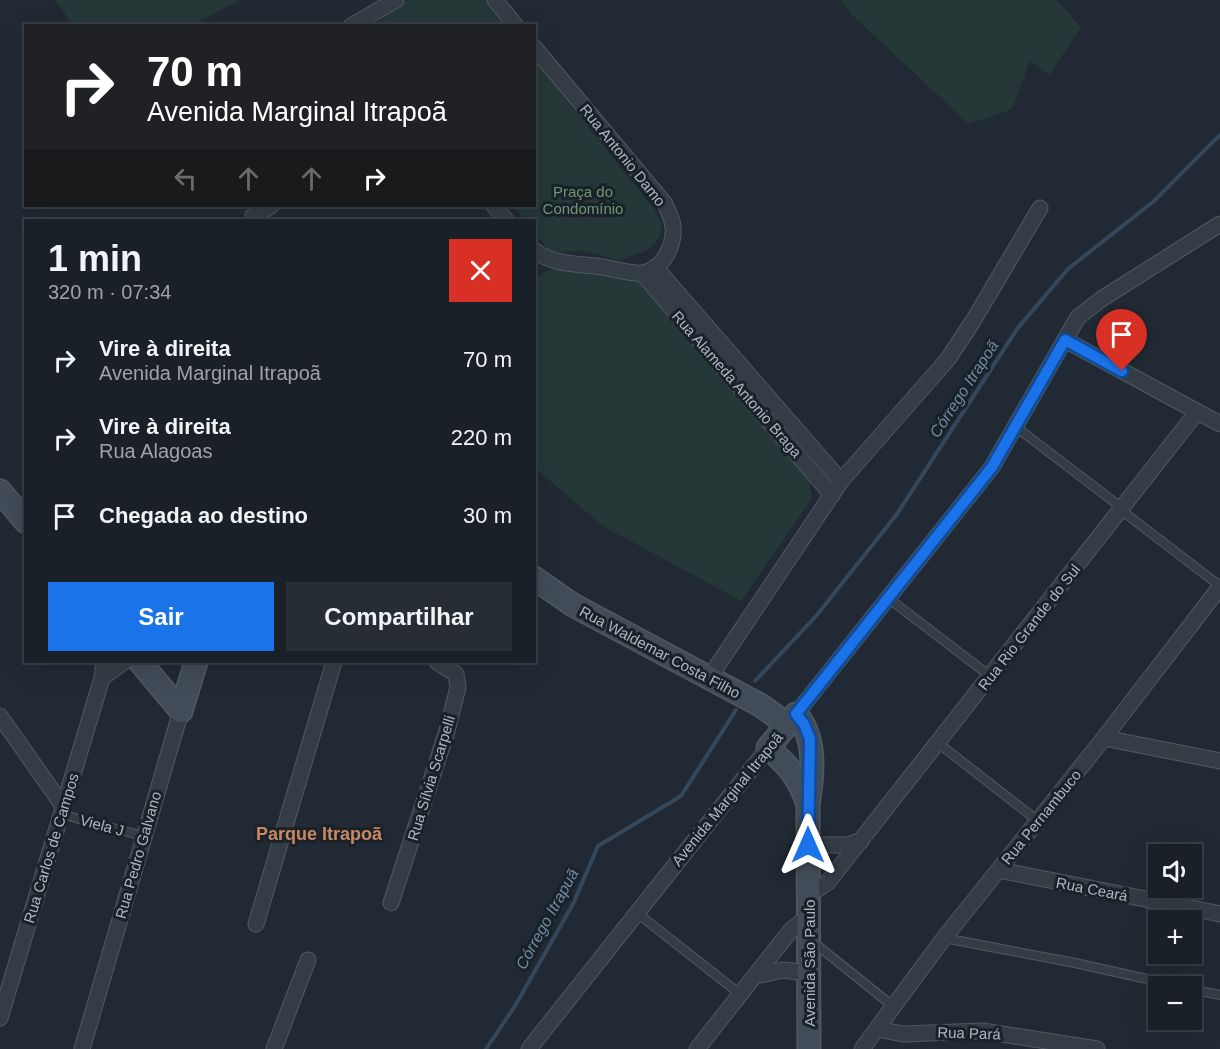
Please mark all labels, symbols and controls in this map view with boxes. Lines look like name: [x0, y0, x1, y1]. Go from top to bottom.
icon: right: [48, 48, 126, 126]
text: 70 m: [147, 48, 243, 95]
text: Avenida Marginal Itrapoã: [147, 97, 447, 127]
street label: Rua Antonio Damo: [577, 101, 669, 209]
icon: left: [169, 162, 202, 195]
icon: ahead: [232, 162, 265, 195]
icon: ahead: [295, 162, 328, 195]
icon: right: [358, 162, 391, 195]
park label: Praça do Condomínio: [543, 183, 623, 217]
text: 1 min: [48, 238, 142, 279]
button: close: [449, 239, 512, 302]
text: 320 m · 07:34: [48, 281, 171, 303]
street label: Rua Alameda Antonio Braga: [669, 307, 806, 461]
pin: [1096, 309, 1147, 371]
icon: arrive: [1105, 318, 1138, 351]
text: Vire à direita: [99, 336, 231, 361]
water label: Córrego Itrapoã: [926, 337, 1002, 441]
icon: right: [48, 344, 81, 377]
text: 70 m: [463, 347, 512, 372]
text: Avenida Marginal Itrapoã: [99, 362, 321, 384]
text: Vire à direita: [99, 414, 231, 439]
icon: right: [48, 422, 81, 455]
text: 220 m: [451, 425, 512, 450]
text: Rua Alagoas: [99, 440, 212, 462]
icon: arrive: [48, 500, 81, 533]
text: Chegada ao destino: [99, 503, 308, 528]
text: 30 m: [463, 503, 512, 528]
street label: Rua Rio Grande do Sul: [975, 561, 1083, 693]
button: Sair: [48, 582, 274, 651]
button: Compartilhar: [286, 582, 512, 651]
street label: Rua Waldemar Costa Filho: [577, 602, 743, 702]
street label: Rua Sílvia Scarpelli: [404, 713, 458, 843]
street label: Avenida Marginal Itrapoã: [668, 728, 786, 869]
street label: Rua Pernambuco: [998, 766, 1084, 868]
street label: Rua Carlos de Campos: [20, 771, 82, 925]
street label: Rua Pedro Galvano: [112, 789, 164, 921]
street label: Viela J: [78, 811, 126, 839]
position arrow: [776, 813, 840, 877]
district label: Parque Itrapoã: [256, 824, 383, 844]
map controls: [1148, 844, 1202, 1030]
button: sound: [1148, 844, 1202, 898]
water label: Córrego Itrapuã: [512, 866, 582, 972]
street label: Rua Ceará: [1055, 874, 1130, 904]
street label: Avenida São Paulo: [801, 899, 818, 1027]
button: +: [1148, 910, 1202, 964]
button: −: [1148, 976, 1202, 1030]
street label: Rua Pará: [937, 1023, 1002, 1043]

